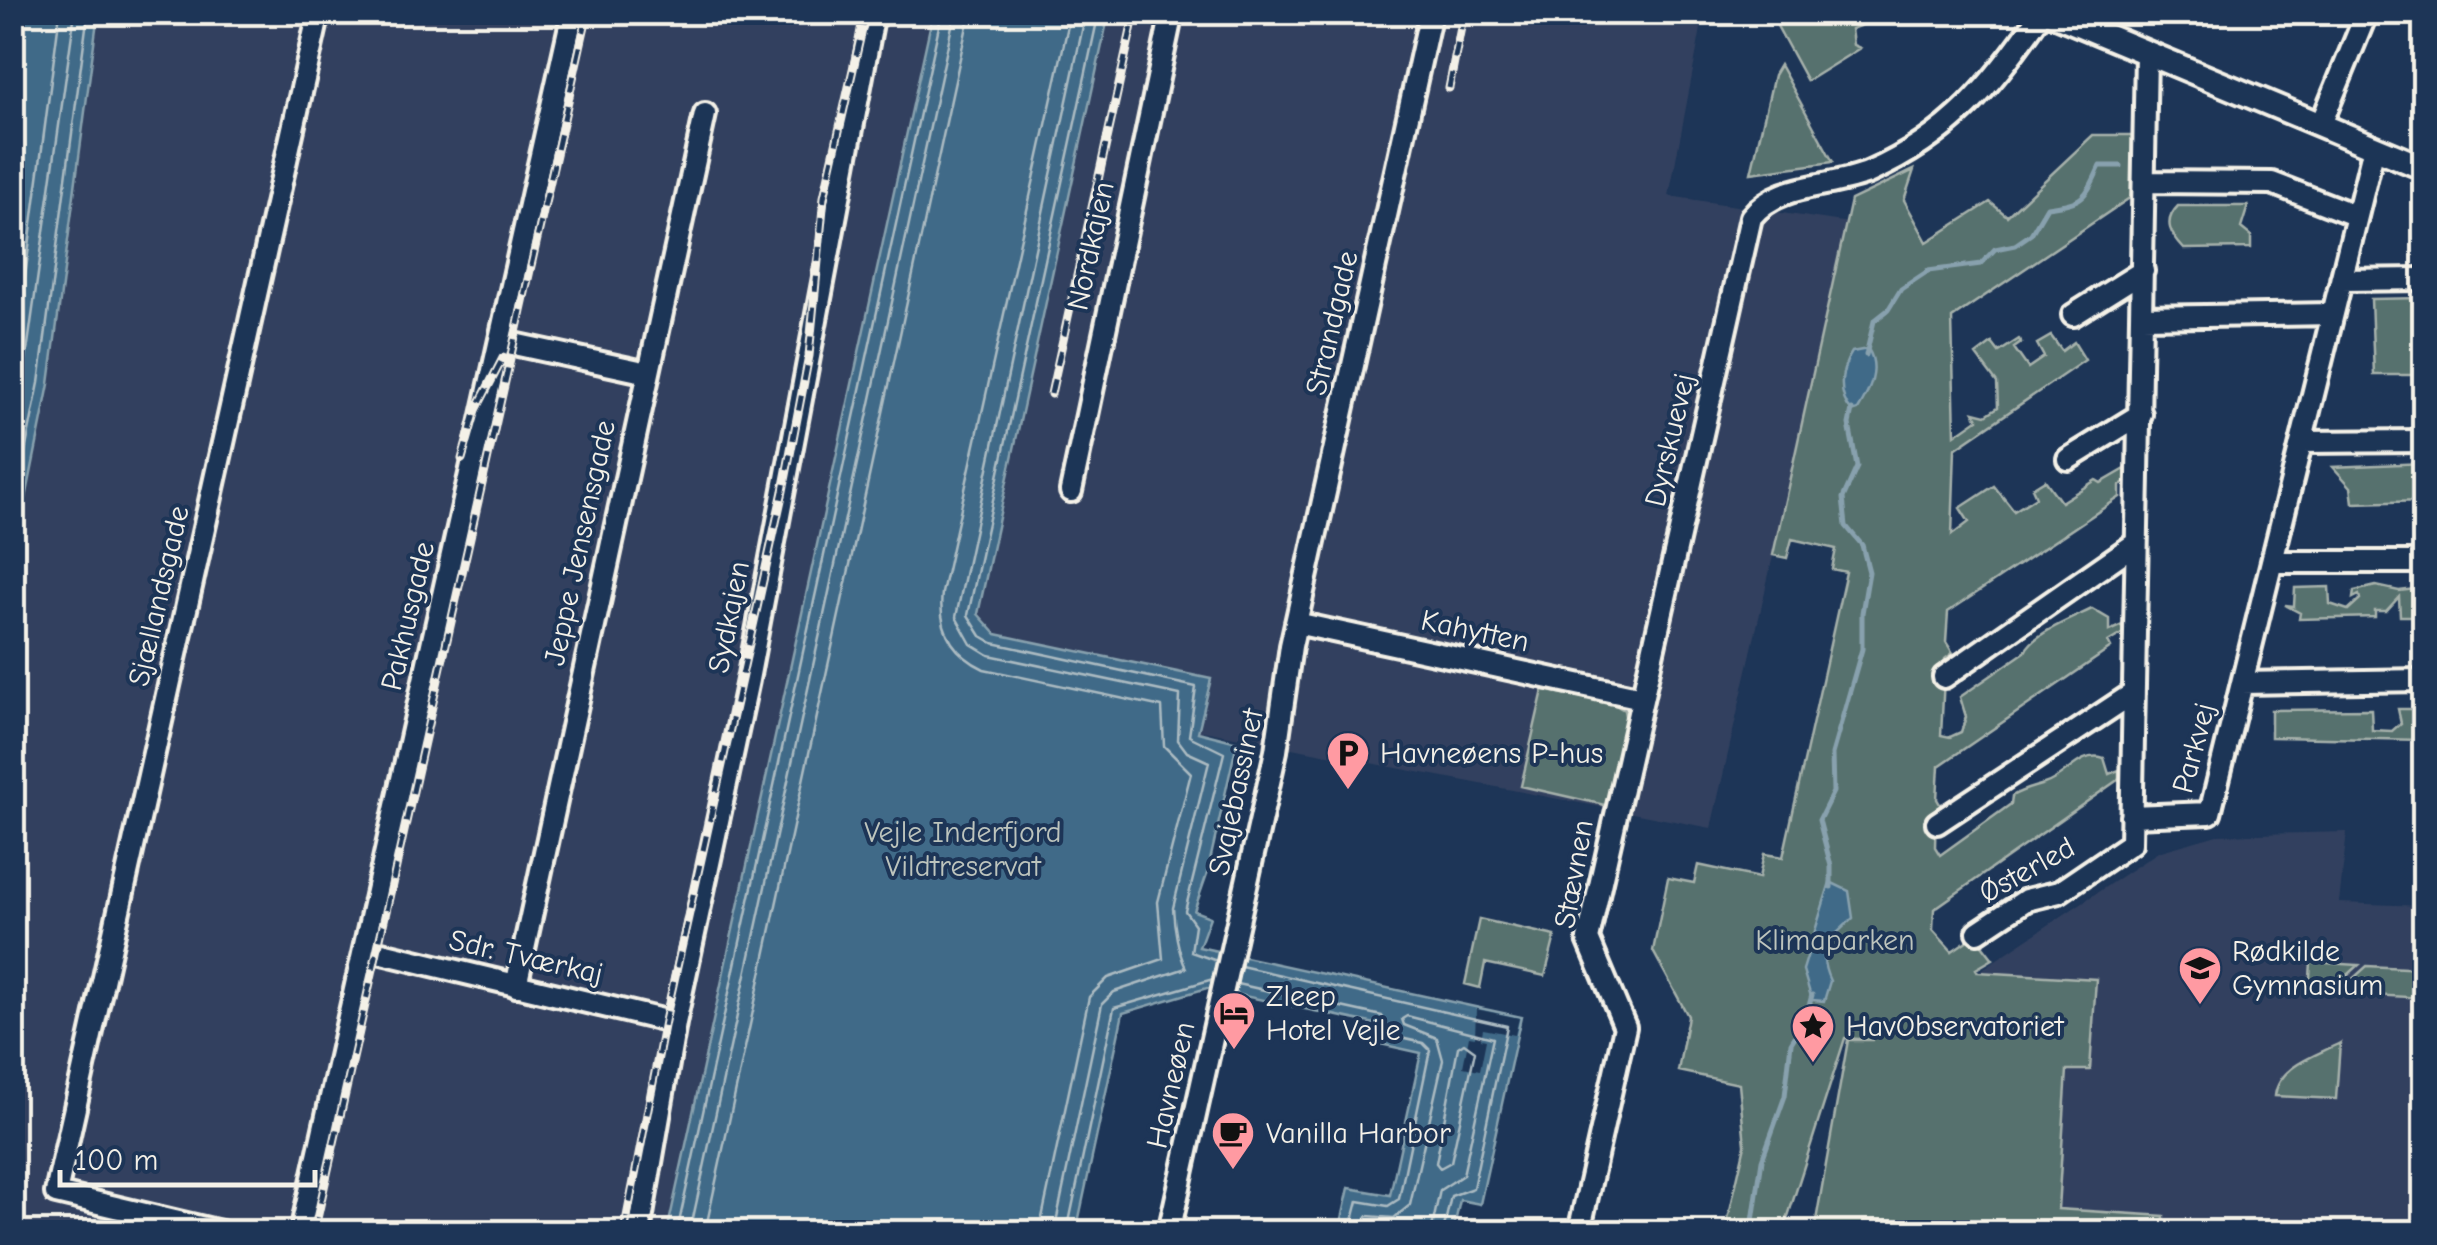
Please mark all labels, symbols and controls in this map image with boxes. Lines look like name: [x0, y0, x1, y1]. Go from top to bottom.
street label: Nordkajen: [1060, 178, 1122, 314]
street label: Strandgade: [1298, 248, 1366, 398]
street label: Dyrskuevej: [1638, 370, 1702, 510]
street label: Jeppe Jensensgade: [537, 417, 623, 669]
street label: Sjællandsgade: [121, 502, 197, 690]
street label: Pakhusgade: [374, 538, 442, 694]
street label: Sydkajen: [701, 558, 757, 676]
street label: Kahytten: [1418, 602, 1532, 660]
street label: Parkvej: [2165, 699, 2223, 797]
street label: Svajebassinet: [1201, 704, 1271, 879]
parking icon: Havneøens P-hus: [1325, 730, 1371, 791]
place label: Havneøens P-hus: [1380, 736, 1603, 771]
park label: Vejle Inderfjord Vildtreservat: [864, 815, 1062, 884]
street label: Stævnen: [1547, 817, 1601, 931]
street label: Østerled: [1973, 830, 2081, 910]
street label: Sdr. Tværkaj: [446, 922, 606, 992]
park label: Klimaparken: [1755, 923, 1915, 958]
place label: Rødkilde Gymnasium: [2232, 934, 2383, 1003]
school or university icon: Rødkilde Gymnasium: [2177, 945, 2223, 1006]
place label: Zleep Hotel Vejle: [1266, 979, 1401, 1048]
hotel icon: Zleep Hotel Vejle: [1211, 990, 1257, 1051]
place icon: HavObservatoriet: [1790, 1003, 1836, 1064]
place label: HavObservatoriet: [1846, 1009, 2065, 1044]
street label: Havneøen: [1139, 1018, 1203, 1152]
cafe icon: Vanilla Harbor: [1210, 1110, 1256, 1171]
place label: Vanilla Harbor: [1266, 1116, 1451, 1151]
scale bar: [60, 1125, 315, 1187]
text: 100 m: [75, 1143, 158, 1178]

